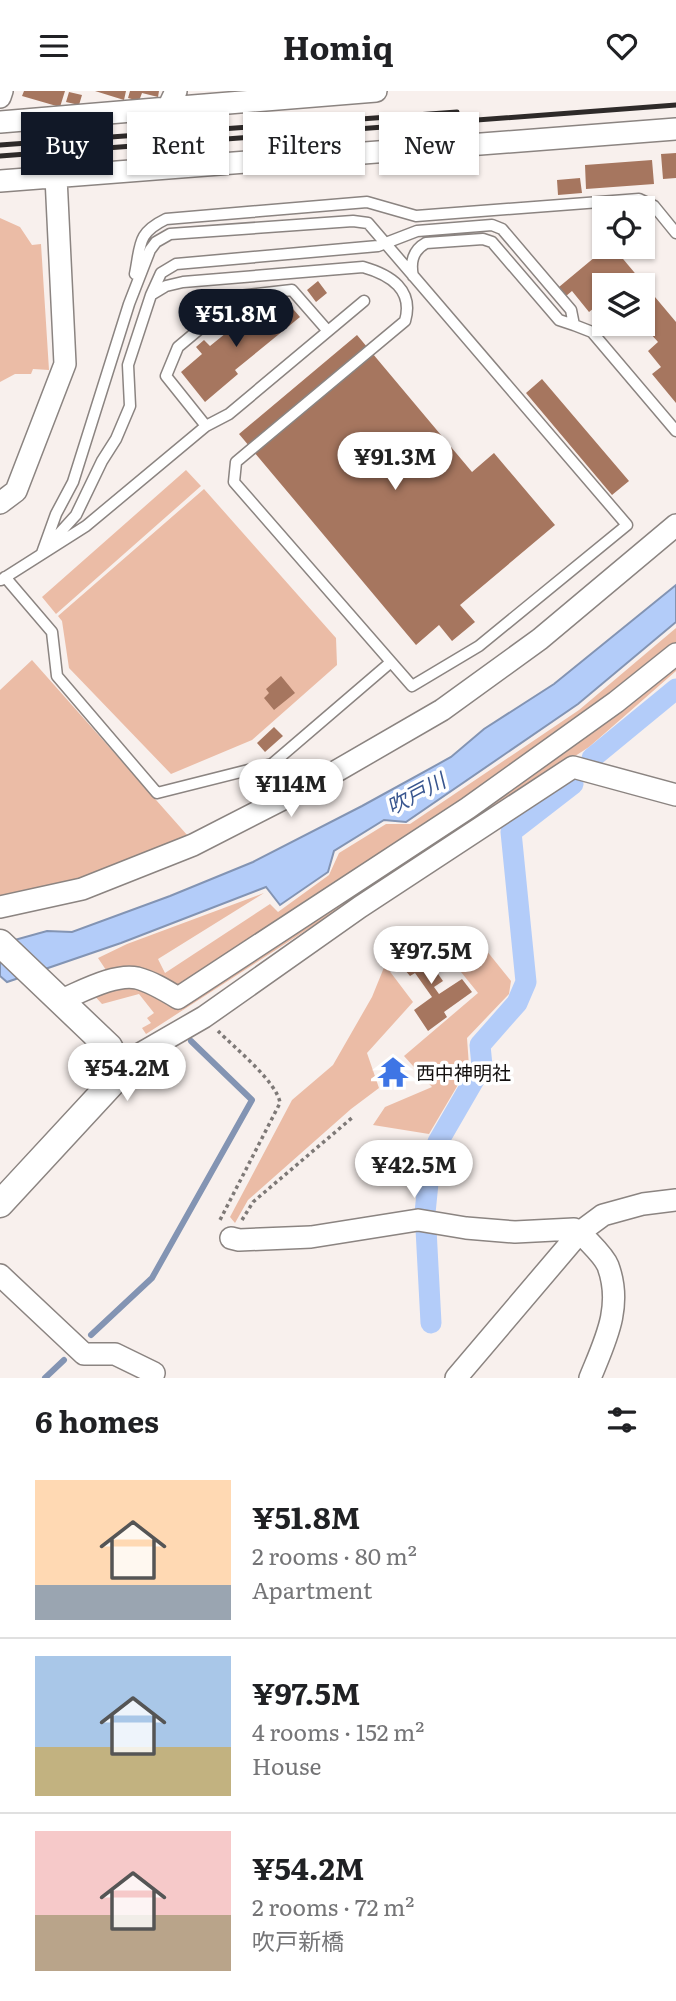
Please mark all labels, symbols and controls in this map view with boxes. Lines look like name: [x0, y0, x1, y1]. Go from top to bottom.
text: Homiq: [283, 22, 393, 70]
icon: menu: [35, 27, 73, 65]
icon: heart: [603, 27, 641, 65]
chip: Buy: [21, 112, 113, 175]
chip: Rent: [127, 112, 229, 175]
chip: Filters: [243, 112, 365, 175]
chip: New: [379, 112, 479, 175]
map controls: [592, 196, 655, 336]
button: locate: [592, 196, 655, 259]
button: layers: [592, 273, 655, 336]
pin: ¥51.8M: [179, 289, 293, 349]
text: ¥51.8M: [194, 295, 278, 329]
pin: ¥91.3M: [338, 433, 452, 492]
text: ¥91.3M: [353, 438, 437, 472]
pin: ¥114M: [242, 759, 340, 819]
water label: 吹戸川: [380, 763, 452, 820]
text: ¥114M: [255, 765, 327, 799]
pin: ¥97.5M: [374, 927, 488, 986]
text: ¥97.5M: [389, 932, 473, 966]
pin: ¥54.2M: [70, 1044, 184, 1103]
text: ¥54.2M: [84, 1049, 170, 1083]
temple icon: 西中神明社: [376, 1055, 410, 1089]
place label: 西中神明社: [416, 1058, 511, 1086]
pin: ¥42.5M: [357, 1141, 471, 1200]
text: ¥42.5M: [371, 1146, 457, 1180]
text: 6 homes: [35, 1398, 159, 1442]
icon: filters: [603, 1401, 641, 1439]
text: ¥51.8M: [252, 1494, 360, 1538]
icon: home: [91, 1508, 175, 1592]
text: 2 rooms · 80 m²: [252, 1538, 417, 1572]
text: Apartment: [252, 1572, 372, 1606]
text: ¥97.5M: [252, 1670, 360, 1714]
icon: home: [91, 1684, 175, 1768]
text: 4 rooms · 152 m²: [252, 1714, 425, 1748]
text: House: [252, 1748, 321, 1782]
text: ¥54.2M: [252, 1845, 364, 1889]
icon: home: [91, 1859, 175, 1943]
text: 2 rooms · 72 m²: [252, 1889, 414, 1923]
text: 吹戸新橋: [252, 1923, 344, 1957]

